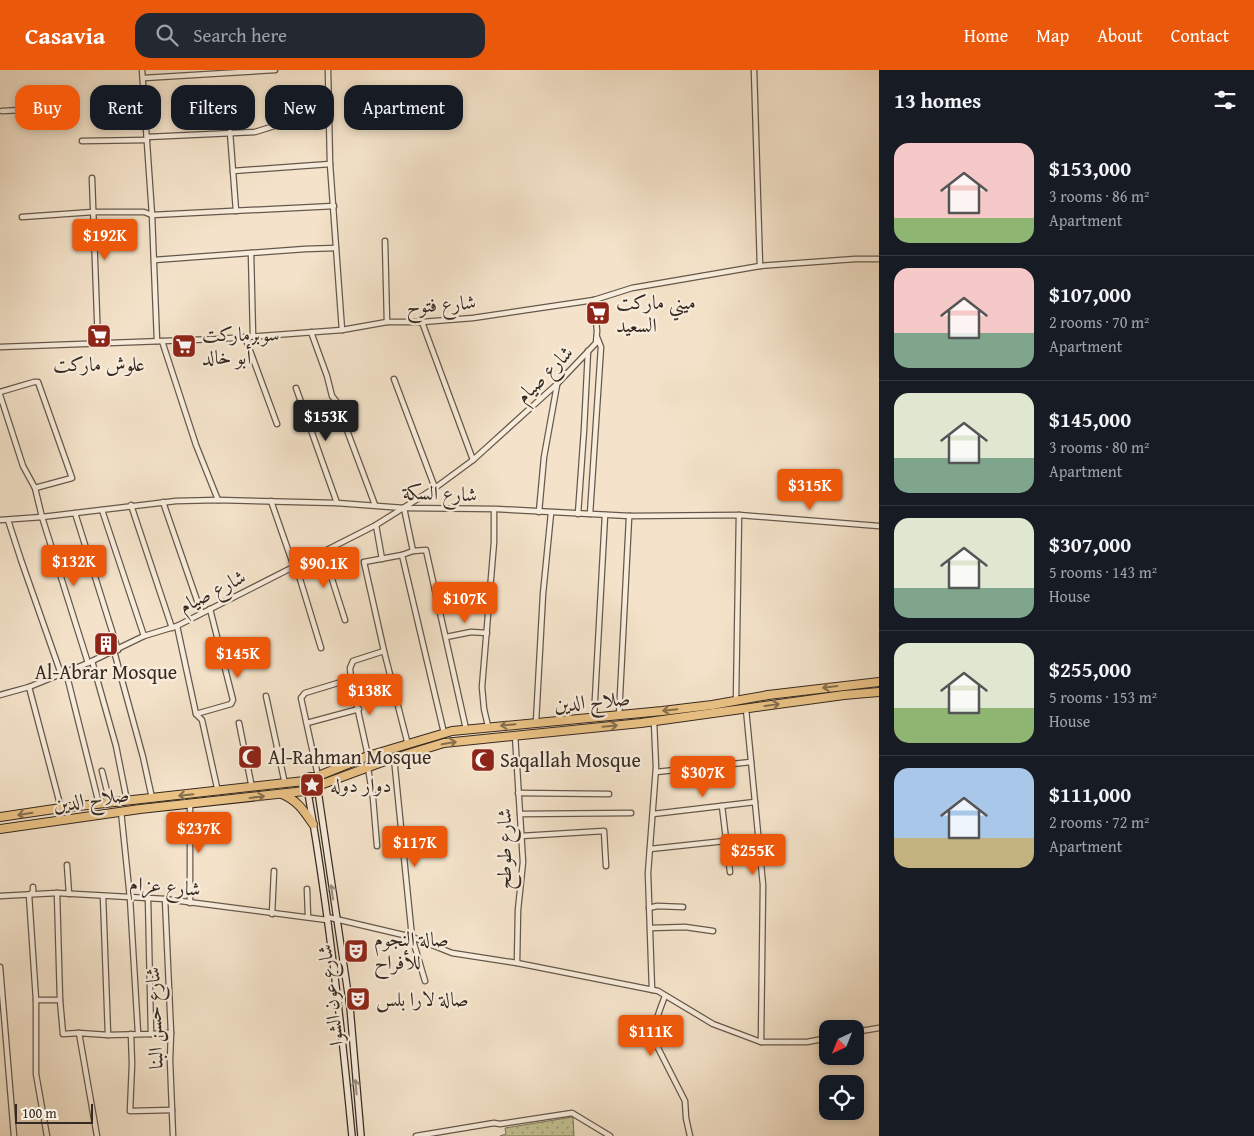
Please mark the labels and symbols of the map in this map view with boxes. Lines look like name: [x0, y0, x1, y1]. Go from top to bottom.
pin: $192K: [70, 218, 140, 261]
street label: شارع فتوح: [405, 287, 477, 324]
place label: ميني ماركت السعيد: [616, 287, 696, 339]
supermarket icon: ميني ماركت السعيد: [585, 300, 611, 326]
place label: سوبرماركت أبو خالد: [202, 319, 280, 371]
supermarket icon: علوش ماركت: [86, 323, 112, 349]
supermarket icon: سوبرماركت أبو خالد: [171, 333, 197, 359]
street label: شارع صيام: [508, 338, 582, 412]
place label: علوش ماركت: [53, 349, 145, 378]
pin: $153K: [291, 400, 361, 442]
pin: $315K: [775, 468, 845, 511]
street label: شارع السكة: [401, 477, 478, 512]
pin: $132K: [39, 544, 109, 587]
pin: $90.1K: [283, 546, 365, 589]
street label: شارع صيام: [173, 561, 252, 623]
pin: $107K: [430, 582, 500, 624]
building icon: Al-Abrar Mosque: [93, 631, 119, 657]
pin: $145K: [203, 636, 273, 679]
place label: Al-Abrar Mosque: [35, 657, 177, 686]
pin: $138K: [335, 674, 405, 716]
one-way arrow: [823, 682, 839, 692]
street label: صلاح الدين: [553, 683, 632, 722]
one-way arrow: [763, 700, 779, 710]
one-way arrow: [662, 705, 678, 715]
one-way arrow: [500, 720, 516, 729]
one-way arrow: [602, 721, 618, 731]
one-way arrow: [441, 738, 457, 748]
place label: Al-Rahman Mosque: [268, 742, 432, 771]
mosque icon: Al-Rahman Mosque: [237, 744, 263, 770]
place label: Saqallah Mosque: [500, 745, 641, 774]
mosque icon: Saqallah Mosque: [470, 747, 496, 773]
pin: $307K: [668, 756, 738, 798]
place label: دوار دوله: [330, 770, 392, 799]
place icon: دوار دوله: [299, 772, 325, 798]
street label: صلاح الدين: [51, 779, 131, 822]
one-way arrow: [179, 790, 195, 800]
one-way arrow: [248, 792, 264, 802]
street label: شارع طوطح: [489, 808, 522, 890]
one-way arrow: [17, 809, 33, 819]
pin: $237K: [164, 812, 234, 854]
pin: $117K: [380, 826, 450, 868]
pin: $255K: [718, 834, 788, 876]
street label: شارع عزام: [128, 868, 202, 907]
one-way arrow: [327, 884, 337, 900]
place label: صالة النجوم للأفراح: [374, 924, 449, 980]
theatre icon: صالة النجوم للأفراح: [343, 938, 369, 964]
street label: شارع عون الشوا: [309, 942, 354, 1047]
street label: شارع حسن البنا: [137, 966, 174, 1070]
place label: صالة لارا بلس: [376, 984, 469, 1013]
theatre icon: صالة لارا بلس: [345, 986, 371, 1012]
pin: $111K: [616, 1014, 686, 1057]
north arrow: [819, 1020, 864, 1065]
one-way arrow: [351, 1080, 361, 1096]
scale bar: [15, 1101, 92, 1124]

